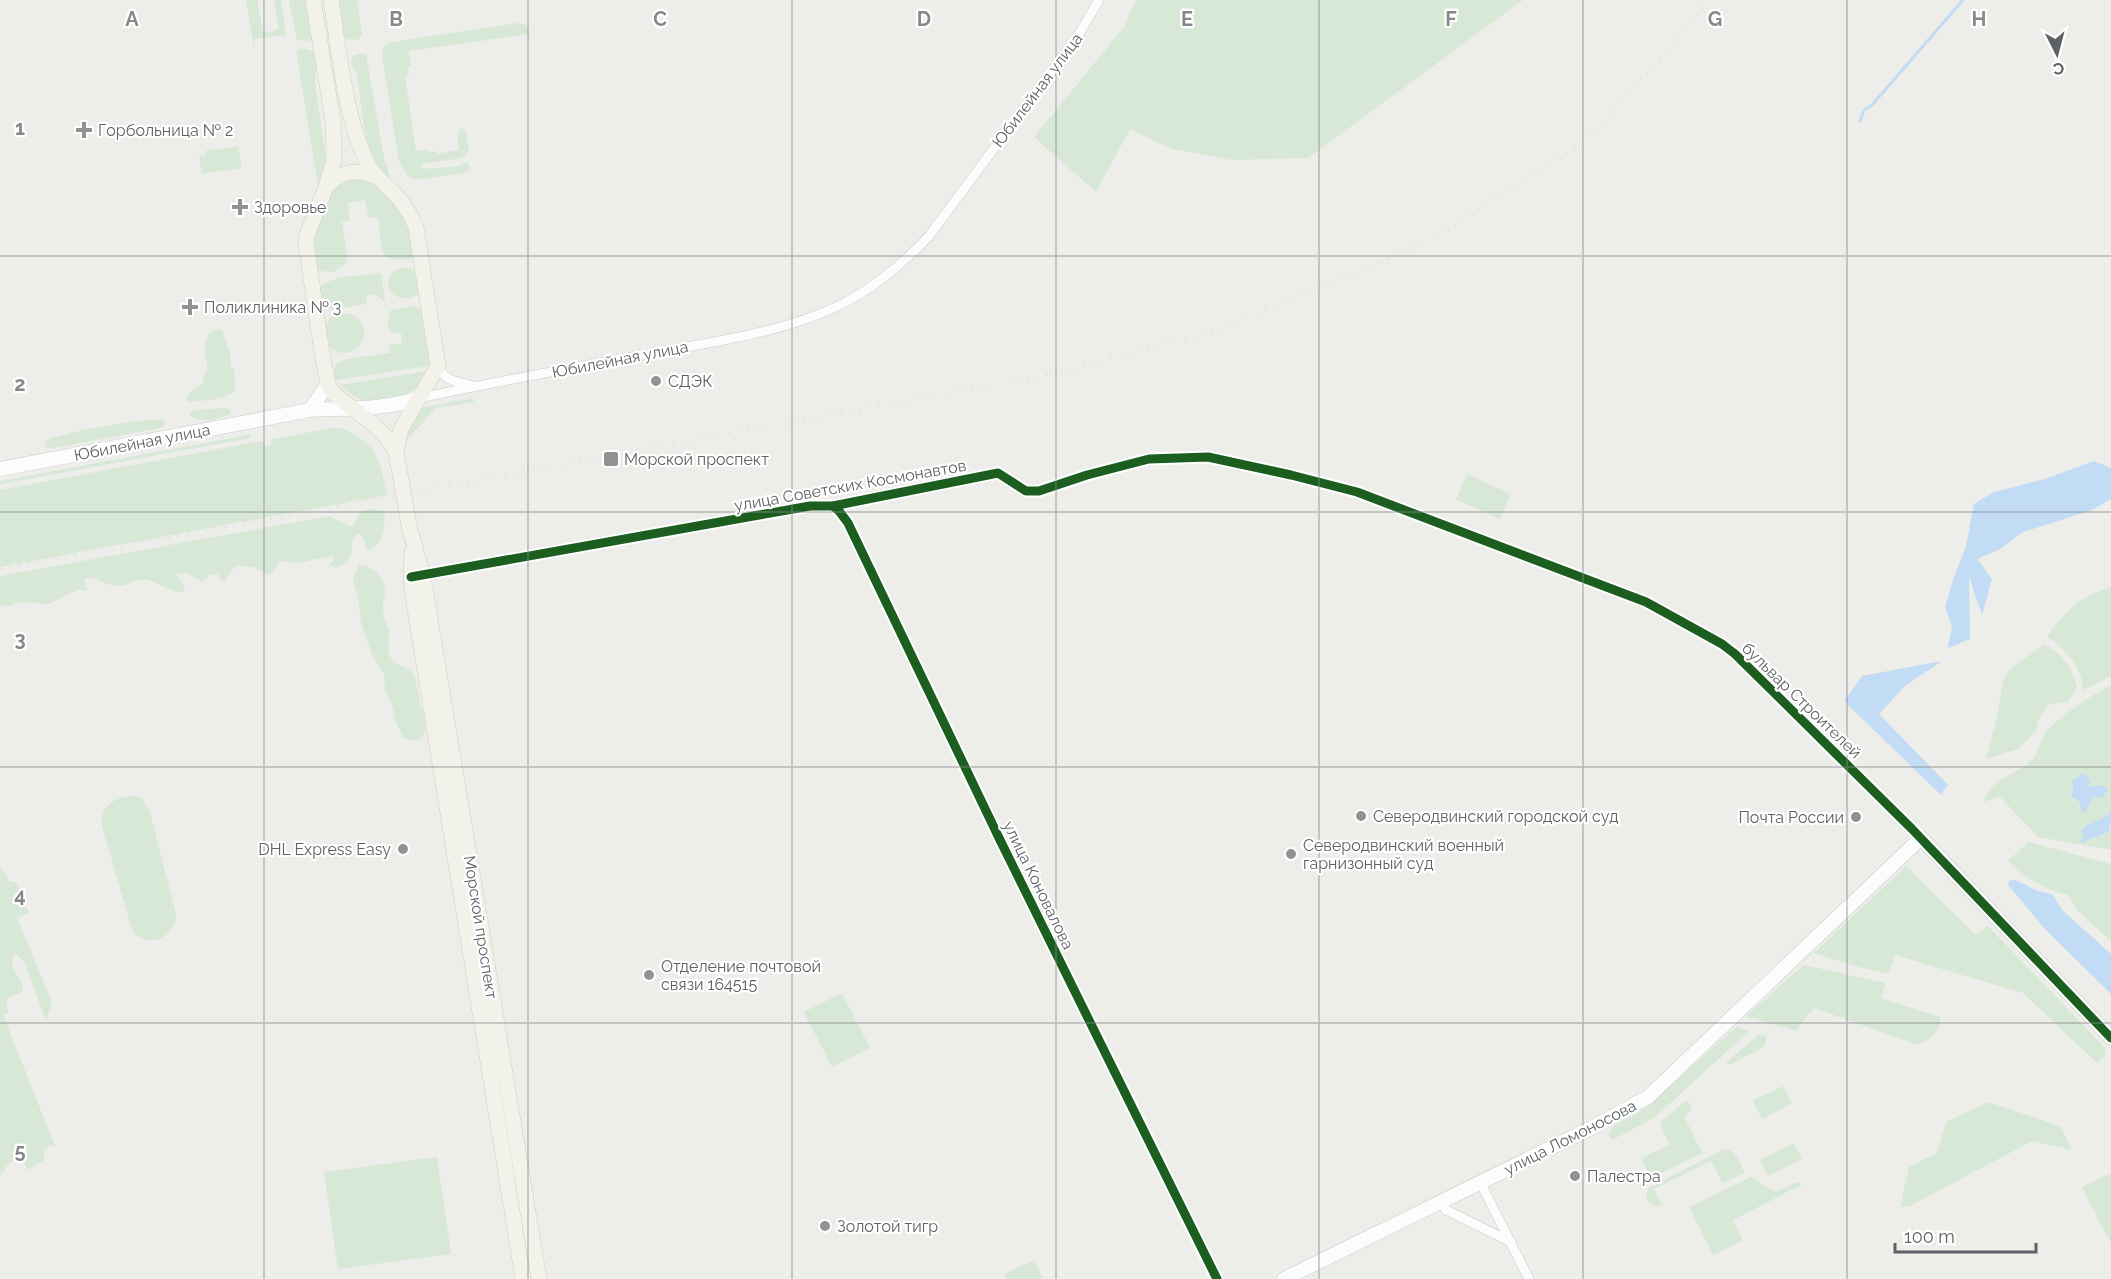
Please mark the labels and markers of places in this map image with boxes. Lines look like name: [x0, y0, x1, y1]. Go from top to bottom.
marker: Горбольница № 2: [75, 121, 93, 139]
place label: Горбольница № 2: [98, 121, 233, 140]
marker: Здоровье: [231, 198, 249, 216]
place label: Здоровье: [254, 198, 326, 217]
marker: Поликлиника № 3: [181, 298, 199, 316]
place label: Поликлиника № 3: [204, 298, 341, 317]
place label: СДЭК: [668, 372, 712, 391]
marker: СДЭК: [649, 374, 663, 388]
marker: Морской проспект: [602, 450, 620, 468]
place label: Морской проспект: [624, 450, 769, 469]
place label: Северодвинский городской суд: [1373, 807, 1619, 826]
place label: Почта России: [1738, 808, 1844, 827]
marker: Северодвинский городской суд: [1354, 809, 1368, 823]
marker: Почта России: [1849, 810, 1863, 824]
place label: Северодвинский военный гарнизонный суд: [1303, 836, 1504, 873]
place label: DHL Express Easy: [258, 840, 391, 859]
marker: DHL Express Easy: [396, 842, 410, 856]
marker: Северодвинский военный гарнизонный суд: [1284, 847, 1298, 861]
place label: Отделение почтовой связи 164515: [661, 957, 821, 994]
marker: Отделение почтовой связи 164515: [642, 968, 656, 982]
place label: Палестра: [1587, 1167, 1661, 1186]
marker: Палестра: [1568, 1169, 1582, 1183]
place label: Золотой тигр: [837, 1217, 938, 1236]
marker: Золотой тигр: [818, 1219, 832, 1233]

